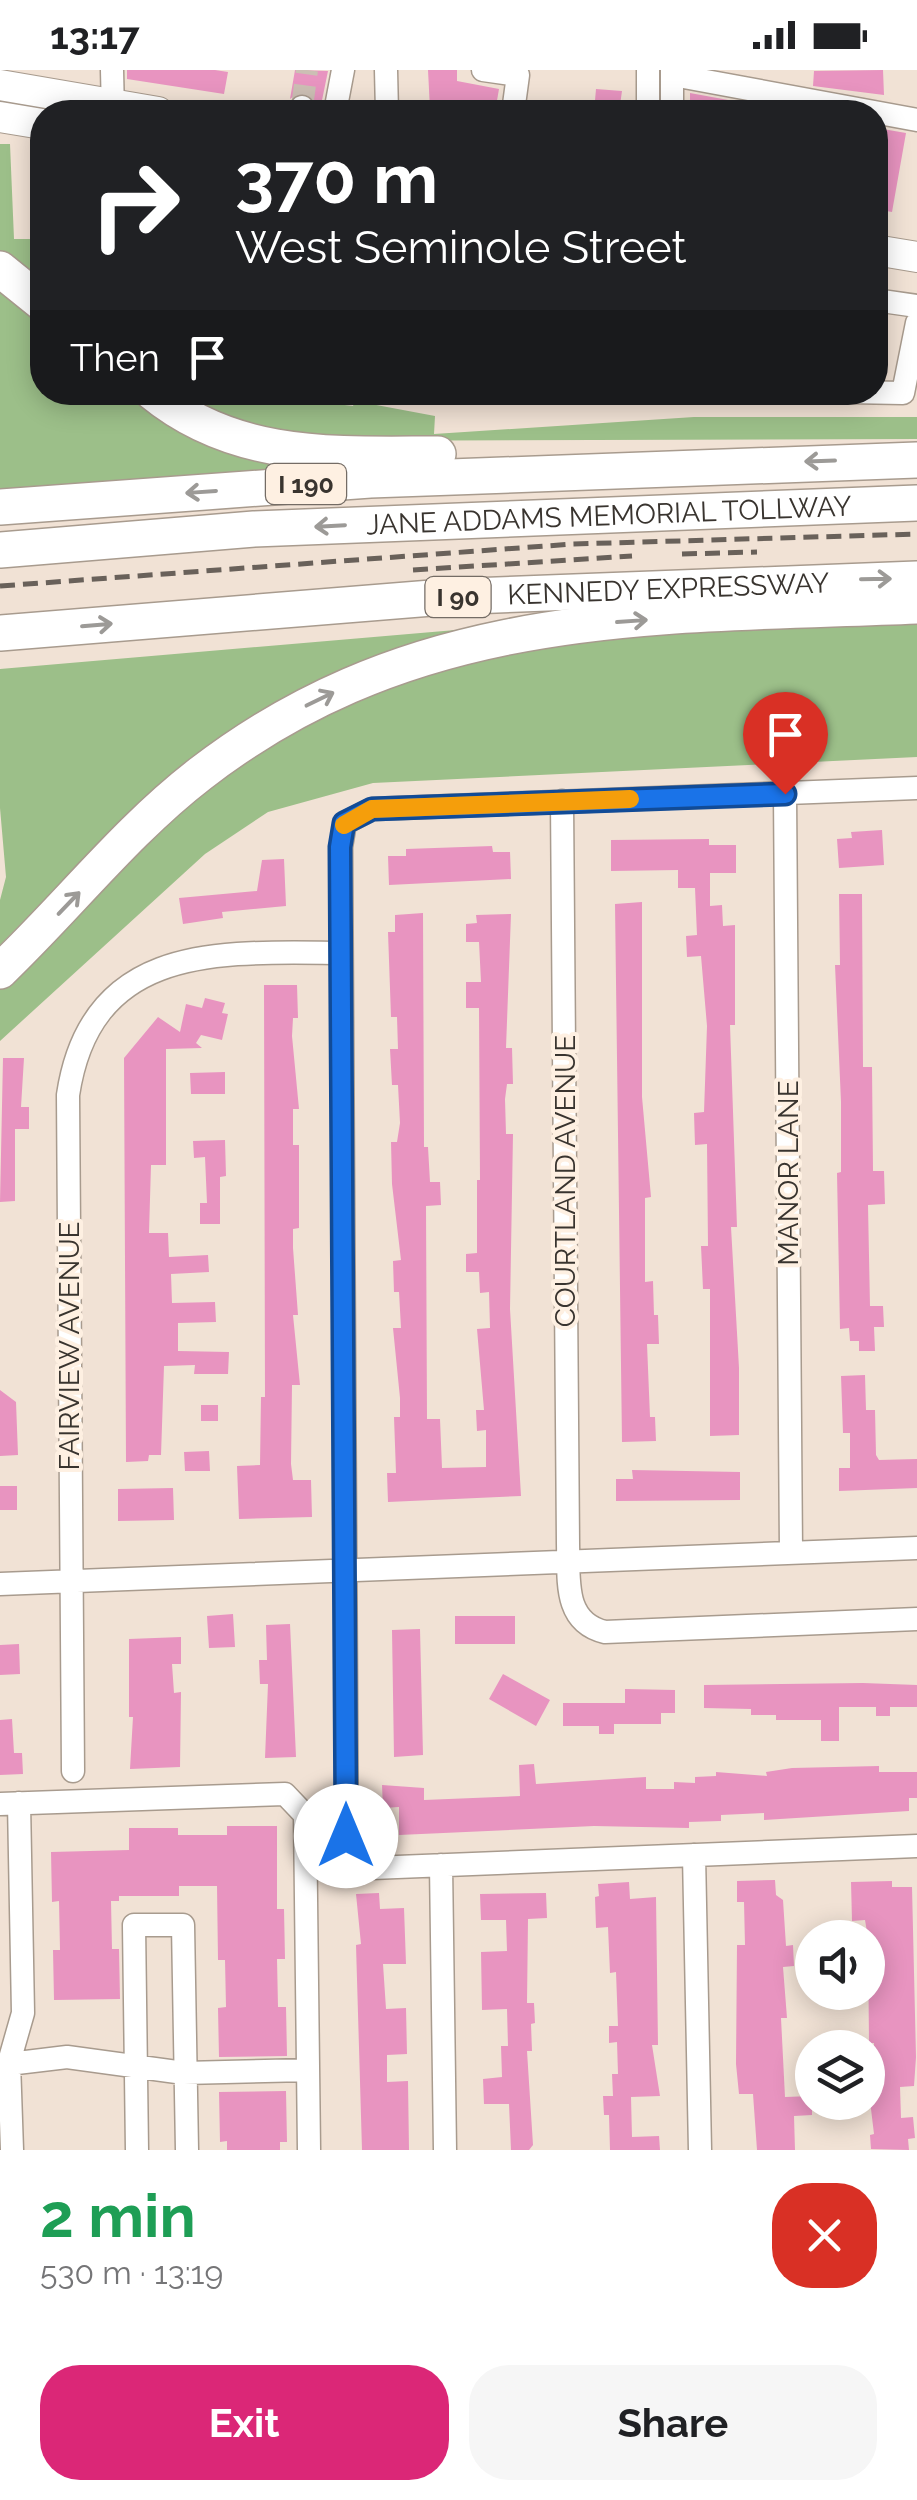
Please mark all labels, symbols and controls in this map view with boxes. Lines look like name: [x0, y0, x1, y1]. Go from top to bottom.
text: 13:17: [50, 13, 139, 58]
text: 370 m: [235, 137, 438, 219]
icon: right: [70, 140, 200, 270]
text: West Seminole Street: [235, 221, 687, 274]
icon: arrive: [180, 330, 235, 385]
text: Then: [70, 335, 160, 380]
one-way arrow: [804, 452, 836, 471]
road number: I 190: [266, 464, 346, 504]
one-way arrow: [186, 483, 218, 502]
street label: JANE ADDAMS MEMORIAL TOLLWAY: [365, 490, 852, 542]
one-way arrow: [314, 516, 346, 535]
street label: KENNEDY EXPRESSWAY: [507, 566, 830, 612]
one-way arrow: [859, 570, 891, 589]
road number: I 90: [426, 577, 490, 617]
one-way arrow: [616, 611, 648, 630]
one-way arrow: [81, 616, 113, 635]
one-way arrow: [304, 689, 334, 708]
pin: [743, 692, 828, 795]
icon: arrive: [758, 707, 813, 762]
one-way arrow: [57, 891, 81, 915]
street label: COURTLAND AVENUE: [549, 1035, 582, 1327]
street label: MANOR LANE: [772, 1080, 805, 1266]
street label: FAIRVIEW AVENUE: [53, 1221, 86, 1471]
position arrow: [294, 1784, 398, 1888]
map controls: [795, 1920, 885, 2120]
button: sound: [795, 1920, 885, 2010]
button: layers: [795, 2030, 885, 2120]
text: 2 min: [40, 2181, 196, 2251]
button: close: [772, 2183, 877, 2288]
text: 530 m · 13:19: [40, 2254, 223, 2291]
button: Exit: [40, 2365, 449, 2480]
button: Share: [469, 2365, 877, 2480]

